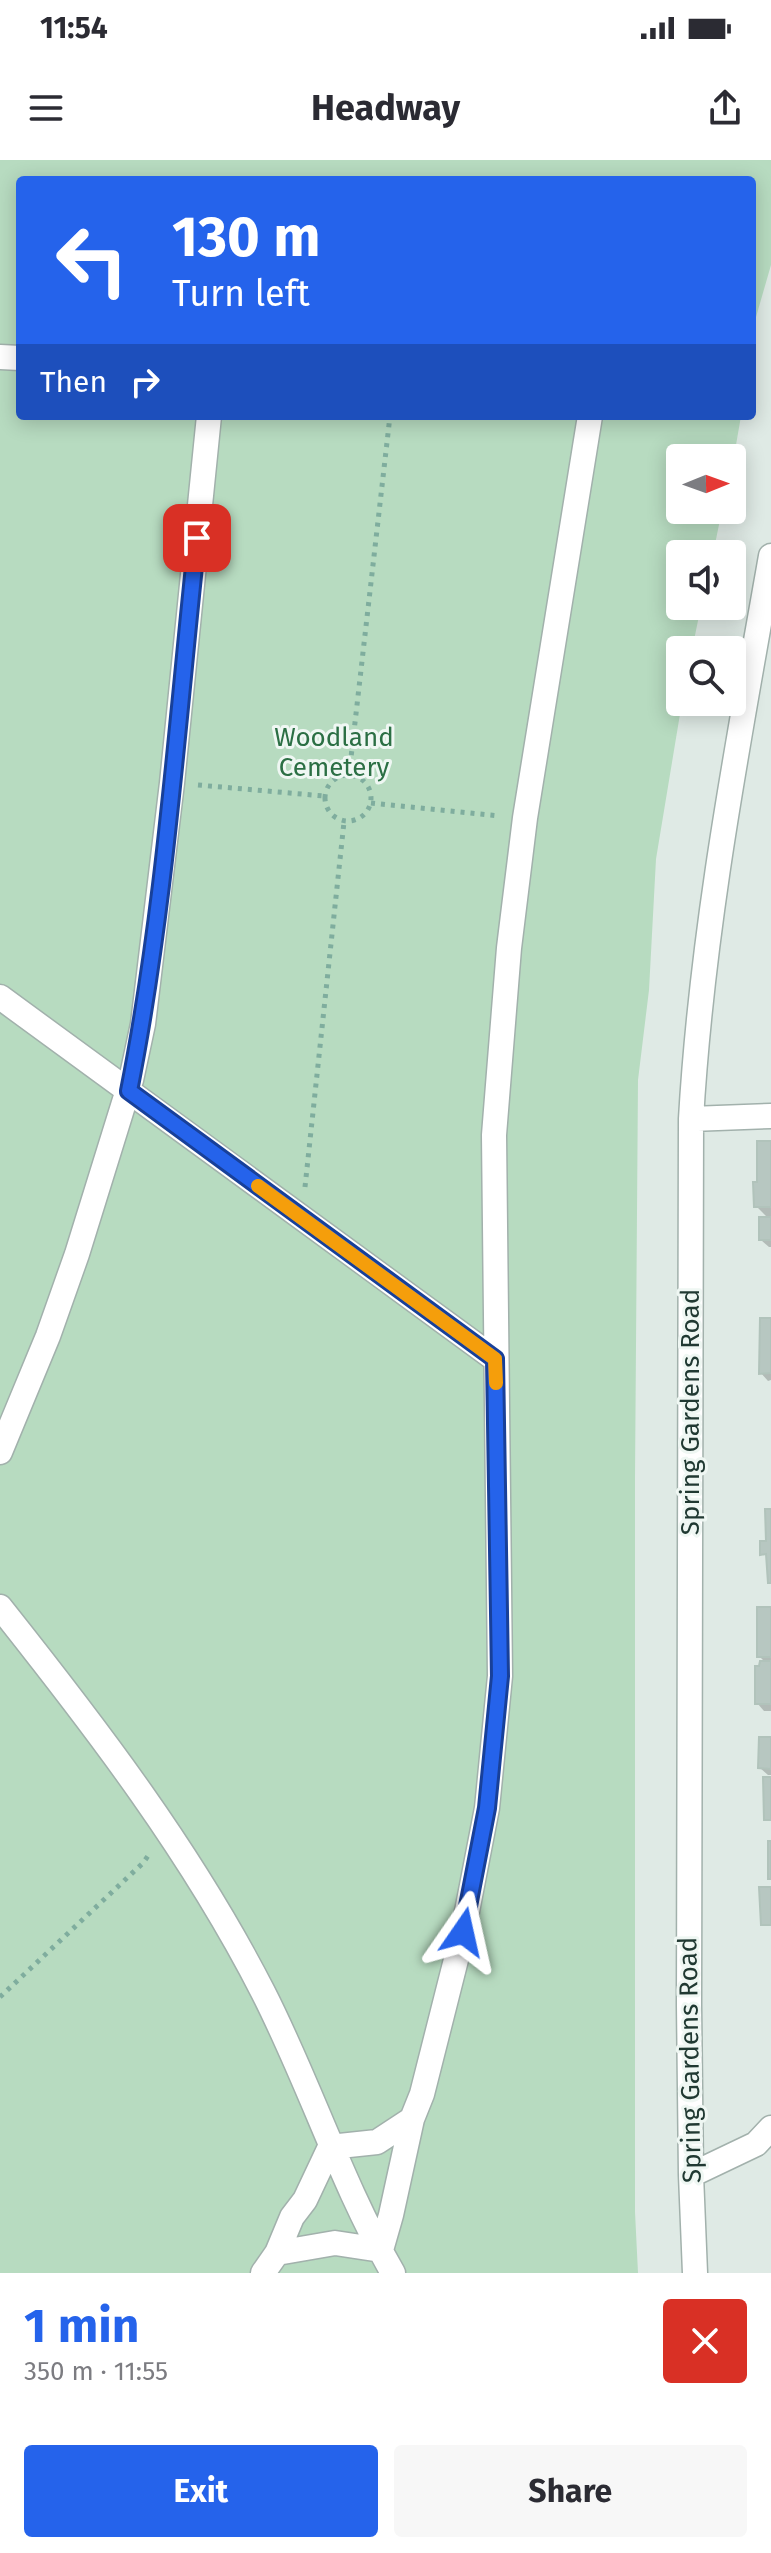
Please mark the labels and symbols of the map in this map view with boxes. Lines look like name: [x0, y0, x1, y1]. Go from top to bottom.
north arrow: [666, 444, 746, 524]
pin: [163, 504, 231, 572]
park label: Woodland Cemetery: [274, 722, 394, 783]
street label: Spring Gardens Road: [675, 1289, 706, 1535]
position arrow: [421, 1890, 505, 1974]
street label: Spring Gardens Road: [672, 1937, 708, 2183]

